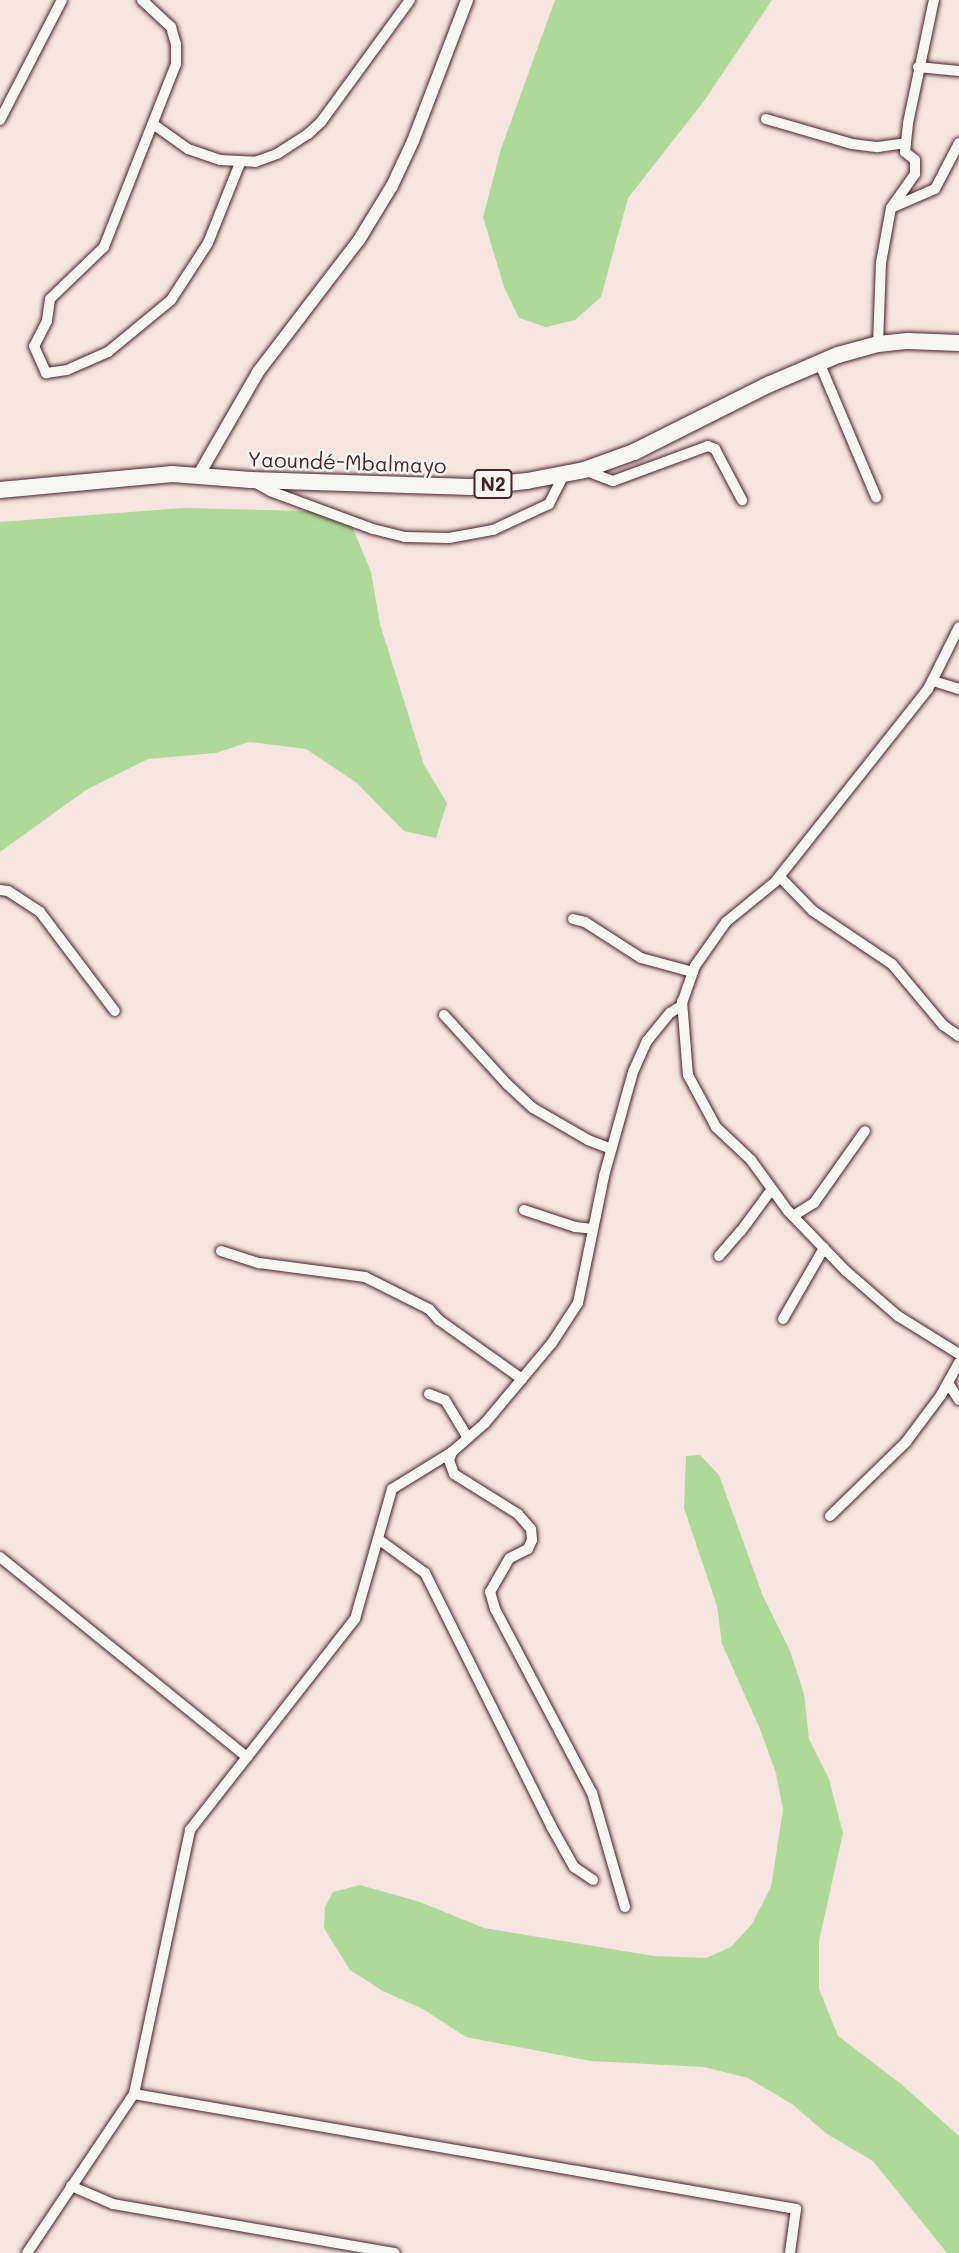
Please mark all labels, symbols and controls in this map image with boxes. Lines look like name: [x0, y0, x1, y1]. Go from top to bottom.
street label: Yaoundé-Mbalmayo: [247, 446, 447, 478]
road number: N2: [472, 468, 514, 499]

